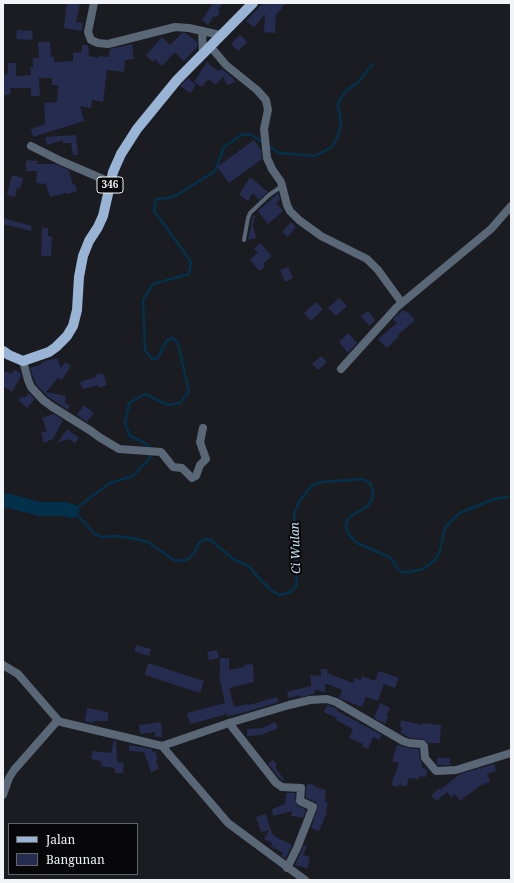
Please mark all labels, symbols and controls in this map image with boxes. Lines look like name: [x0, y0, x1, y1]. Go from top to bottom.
road number: 346: [97, 177, 123, 193]
water label: Ci Wulan: [288, 522, 304, 574]
legend: [8, 823, 138, 875]
text: Jalan: [46, 831, 75, 848]
text: Bangunan: [46, 851, 105, 868]

